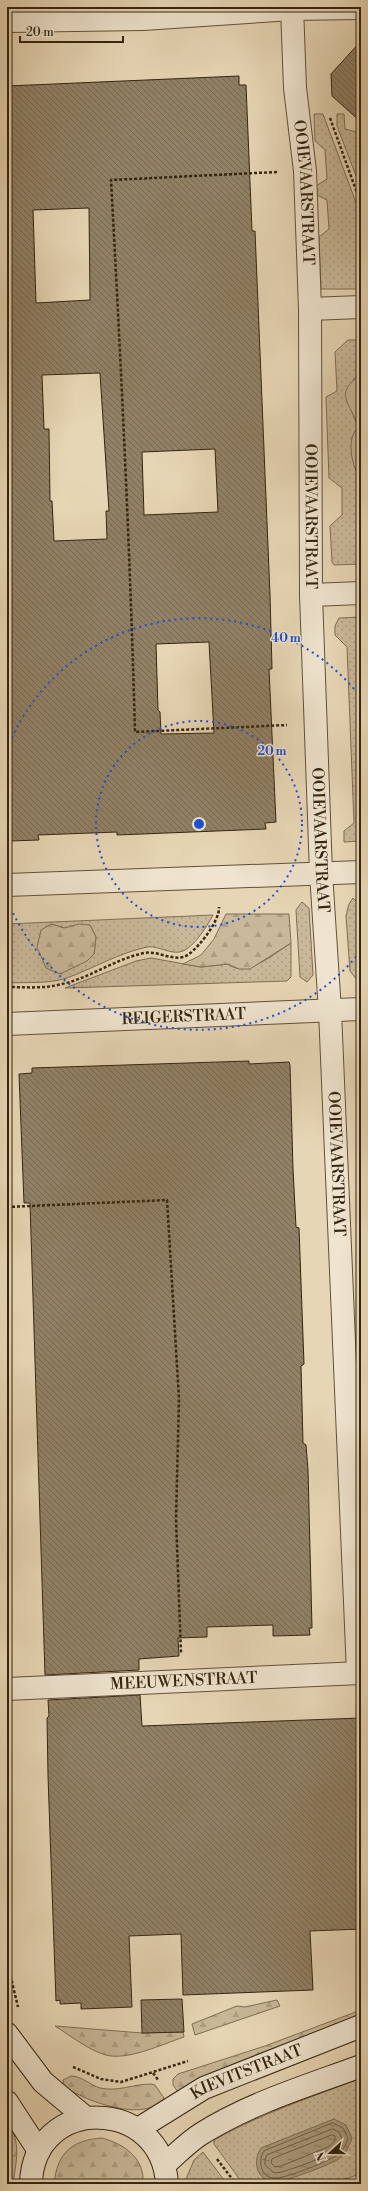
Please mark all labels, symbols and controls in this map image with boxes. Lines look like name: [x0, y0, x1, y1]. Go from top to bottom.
scale bar: [20, 18, 123, 44]
text: 20 m: [26, 25, 54, 40]
street label: OOIEVAARSTRAAT: [289, 119, 318, 265]
street label: OOIEVAARSTRAAT: [300, 444, 321, 589]
text: 40 m: [271, 631, 301, 646]
text: 20 m: [257, 744, 287, 759]
street label: OOIEVAARSTRAAT: [307, 767, 334, 913]
centre of rings: [192, 817, 206, 831]
street label: REIGERSTRAAT: [121, 1004, 247, 1029]
street label: OOIEVAARSTRAAT: [323, 1091, 350, 1237]
street label: MEEUWENSTRAAT: [110, 1668, 258, 1694]
street label: KIEVITSTRAAT: [186, 2040, 305, 2104]
north arrow: [310, 2133, 350, 2173]
text: N: [313, 2149, 330, 2163]

